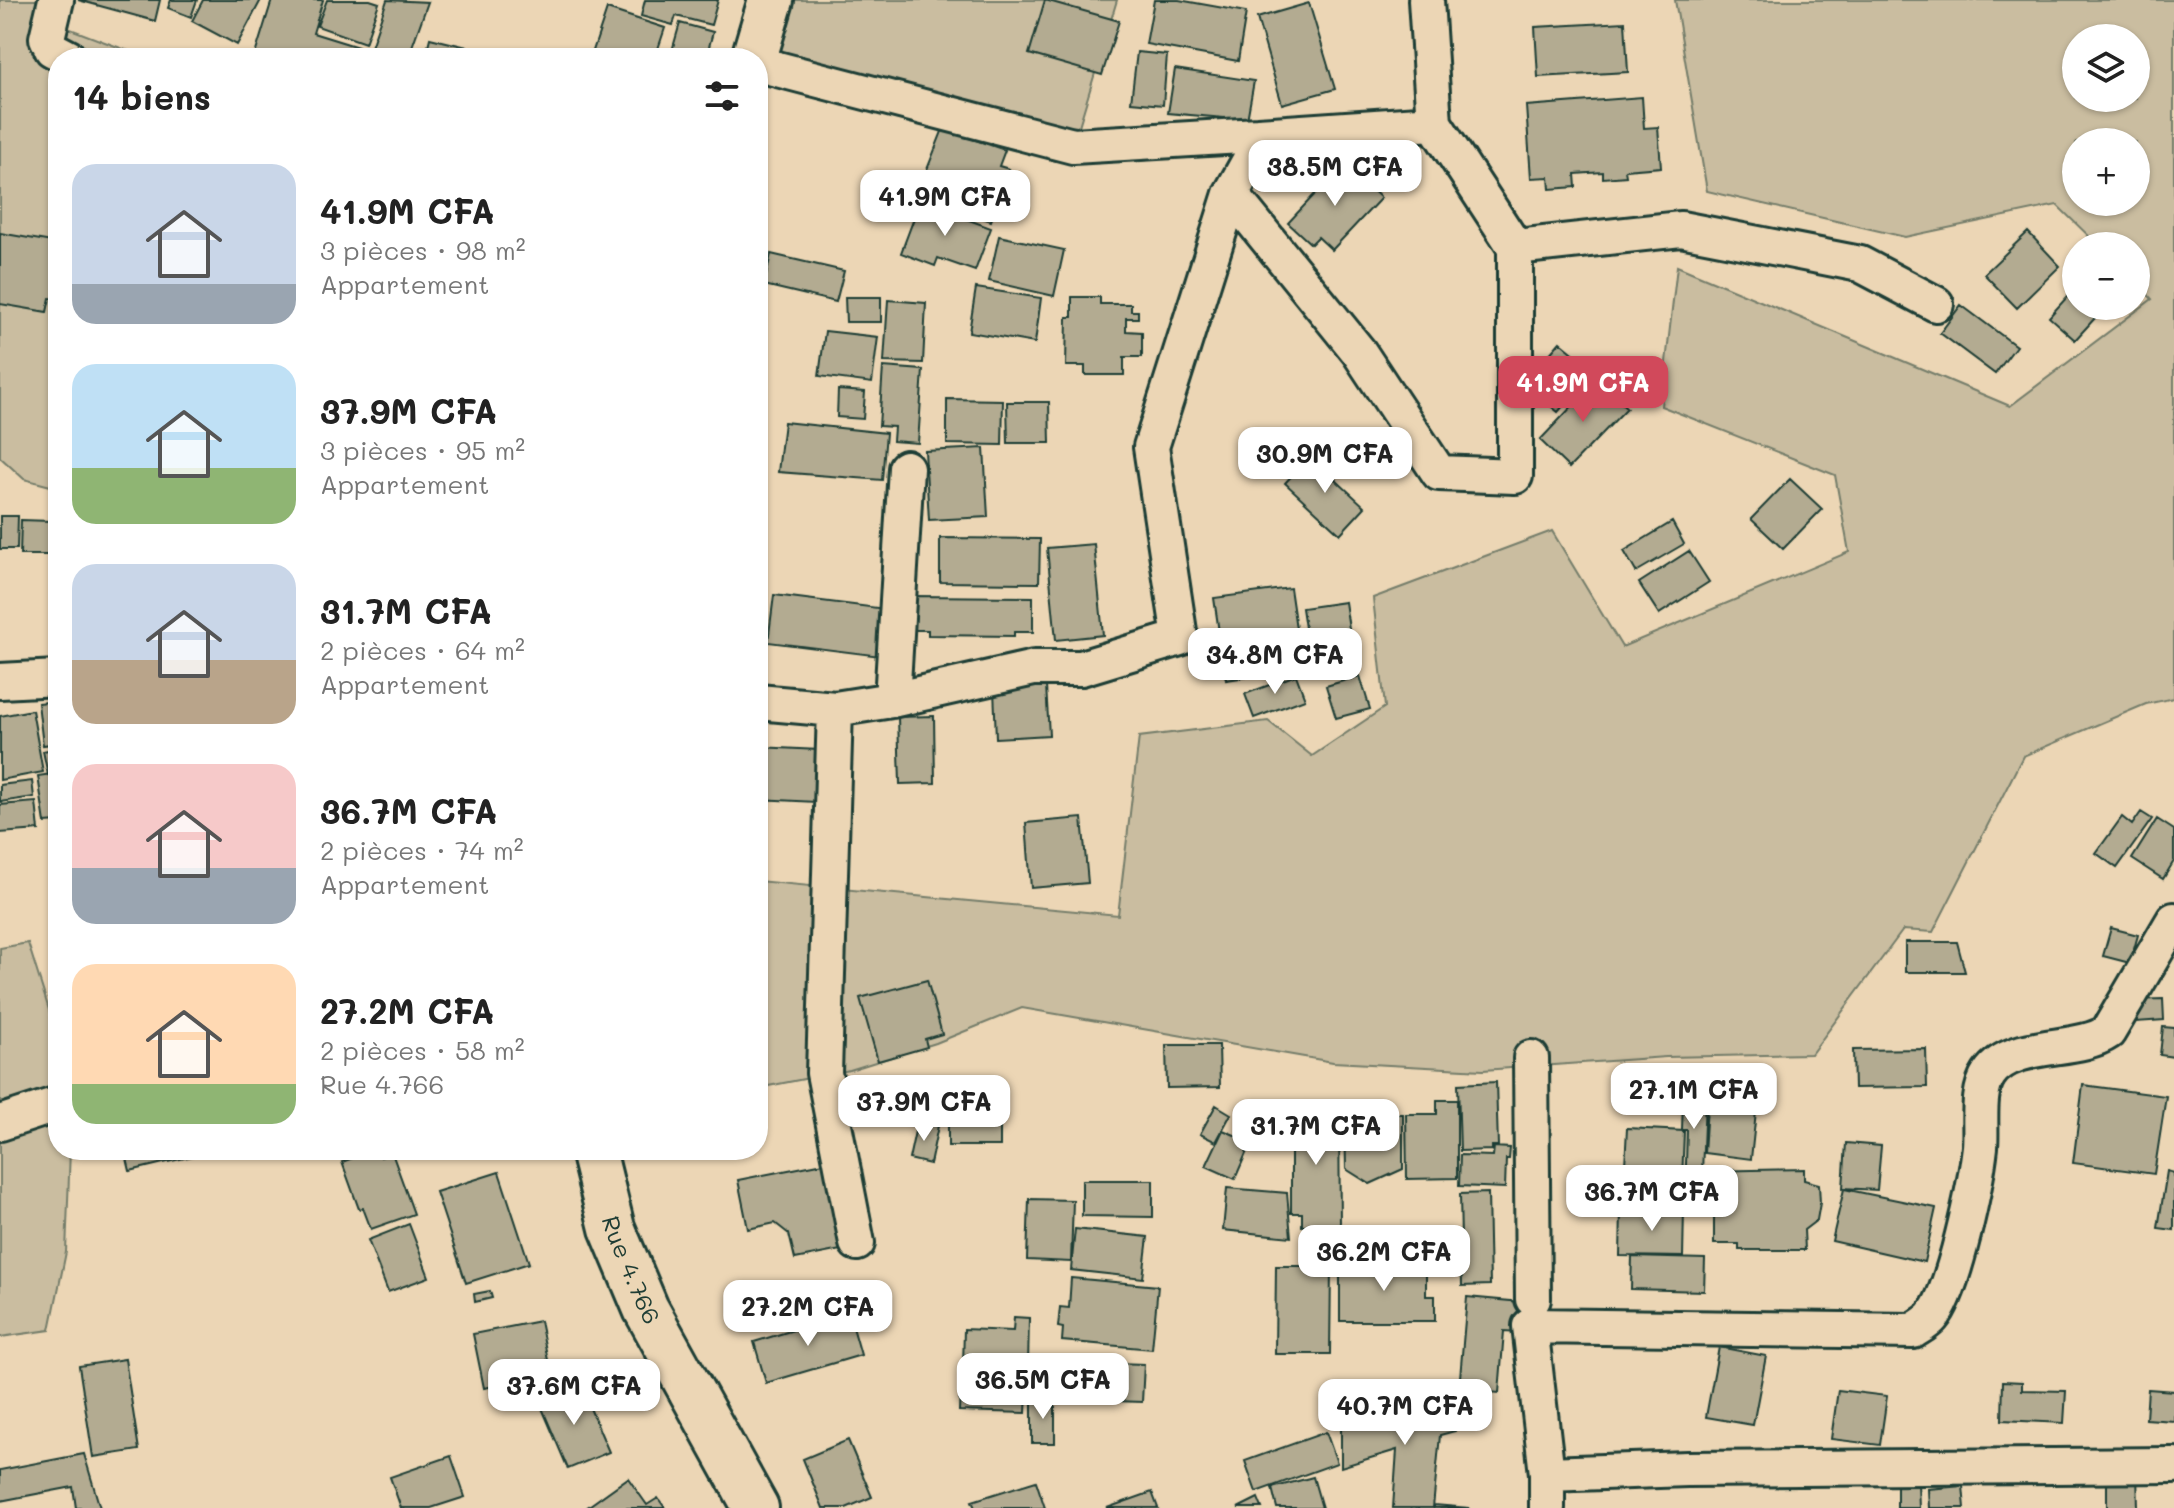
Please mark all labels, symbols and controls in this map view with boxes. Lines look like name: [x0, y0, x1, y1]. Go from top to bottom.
map controls: [2062, 24, 2150, 320]
button: layers: [2062, 24, 2150, 112]
text: 14 biens: [72, 74, 211, 119]
icon: filters: [700, 74, 744, 118]
button: +: [2062, 128, 2150, 216]
pin: 38.5M CFA: [1243, 140, 1427, 208]
text: 38.5M CFA: [1267, 149, 1403, 183]
pin: 41.9M CFA: [853, 170, 1037, 238]
text: 41.9M CFA: [878, 179, 1012, 213]
text: 41.9M CFA: [320, 188, 495, 233]
icon: home: [136, 196, 232, 292]
button: −: [2062, 232, 2150, 320]
text: 3 pièces · 98 m²: [320, 233, 526, 267]
text: Appartement: [320, 267, 490, 301]
pin: 41.9M CFA: [1491, 356, 1675, 424]
text: 41.9M CFA: [1516, 365, 1650, 399]
text: 37.9M CFA: [320, 388, 497, 433]
icon: home: [136, 396, 232, 492]
pin: 30.9M CFA: [1233, 427, 1417, 495]
text: 3 pièces · 95 m²: [320, 433, 525, 467]
text: 30.9M CFA: [1256, 436, 1394, 470]
text: Appartement: [320, 467, 490, 501]
text: 31.7M CFA: [320, 588, 492, 633]
icon: home: [136, 596, 232, 692]
pin: 34.8M CFA: [1183, 628, 1367, 696]
text: 2 pièces · 64 m²: [320, 633, 525, 667]
text: 34.8M CFA: [1206, 637, 1344, 671]
text: Appartement: [320, 667, 490, 701]
text: 36.7M CFA: [320, 788, 497, 833]
icon: home: [136, 796, 232, 892]
text: 2 pièces · 74 m²: [320, 833, 523, 867]
text: Appartement: [320, 867, 490, 901]
text: 27.2M CFA: [320, 988, 495, 1033]
icon: home: [136, 996, 232, 1092]
text: 2 pièces · 58 m²: [320, 1033, 525, 1067]
pin: 27.1M CFA: [1602, 1063, 1786, 1131]
text: Rue 4.766: [320, 1067, 444, 1101]
text: 27.1M CFA: [1629, 1072, 1759, 1106]
pin: 37.9M CFA: [832, 1075, 1016, 1143]
text: 37.9M CFA: [856, 1084, 992, 1118]
pin: 31.7M CFA: [1224, 1099, 1408, 1167]
text: 31.7M CFA: [1250, 1108, 1382, 1142]
pin: 36.7M CFA: [1560, 1165, 1744, 1233]
text: 36.7M CFA: [1584, 1174, 1720, 1208]
street label: Rue 4.766: [596, 1213, 668, 1329]
pin: 36.2M CFA: [1292, 1225, 1476, 1293]
text: 36.2M CFA: [1316, 1234, 1452, 1268]
pin: 27.2M CFA: [716, 1280, 900, 1348]
text: 27.2M CFA: [741, 1289, 875, 1323]
pin: 36.5M CFA: [951, 1353, 1135, 1421]
pin: 37.6M CFA: [482, 1359, 666, 1427]
text: 36.5M CFA: [975, 1362, 1111, 1396]
text: 37.6M CFA: [506, 1368, 642, 1402]
pin: 40.7M CFA: [1313, 1379, 1497, 1447]
text: 40.7M CFA: [1336, 1388, 1474, 1422]

